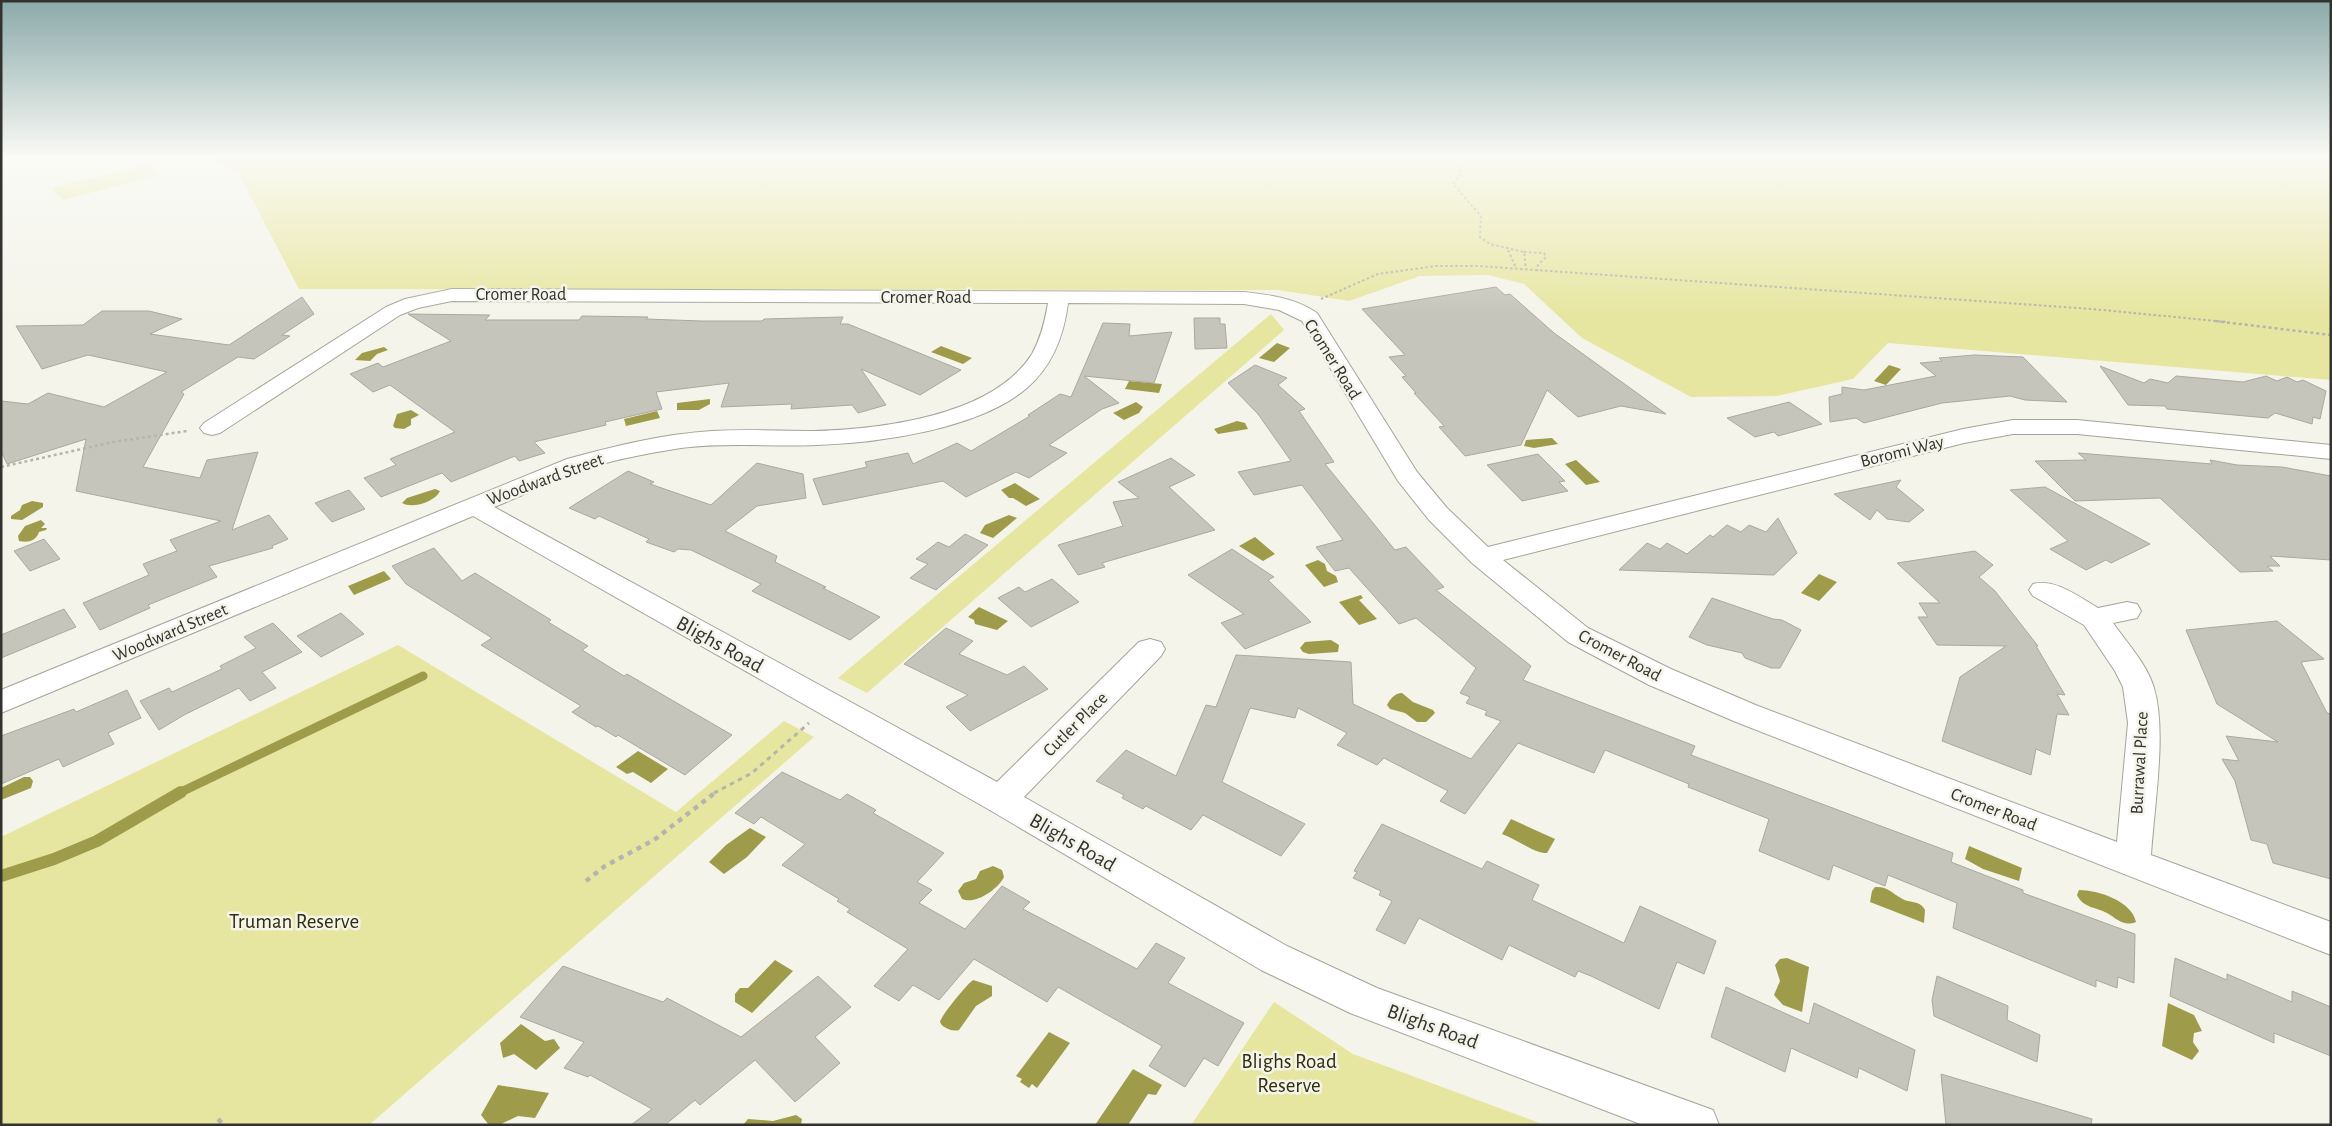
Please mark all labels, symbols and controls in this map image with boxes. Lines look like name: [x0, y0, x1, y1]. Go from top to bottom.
street label: Cromer Road: [476, 286, 566, 304]
street label: Cromer Road: [881, 289, 971, 307]
street label: Cromer Road: [1300, 316, 1364, 403]
street label: Boromi Way: [1859, 433, 1946, 471]
street label: Woodward Street: [485, 450, 606, 509]
street label: Woodward Street: [110, 601, 231, 665]
street label: Blighs Road: [673, 612, 767, 677]
street label: Cromer Road: [1575, 627, 1664, 685]
street label: Cutler Place: [1040, 689, 1111, 760]
street label: Burrawal Place: [2128, 711, 2152, 815]
street label: Cromer Road: [1948, 785, 2039, 835]
street label: Blighs Road: [1026, 809, 1120, 876]
park label: Truman Reserve: [229, 911, 359, 932]
street label: Blighs Road: [1384, 1000, 1481, 1053]
park label: Blighs Road Reserve: [1241, 1051, 1337, 1096]

